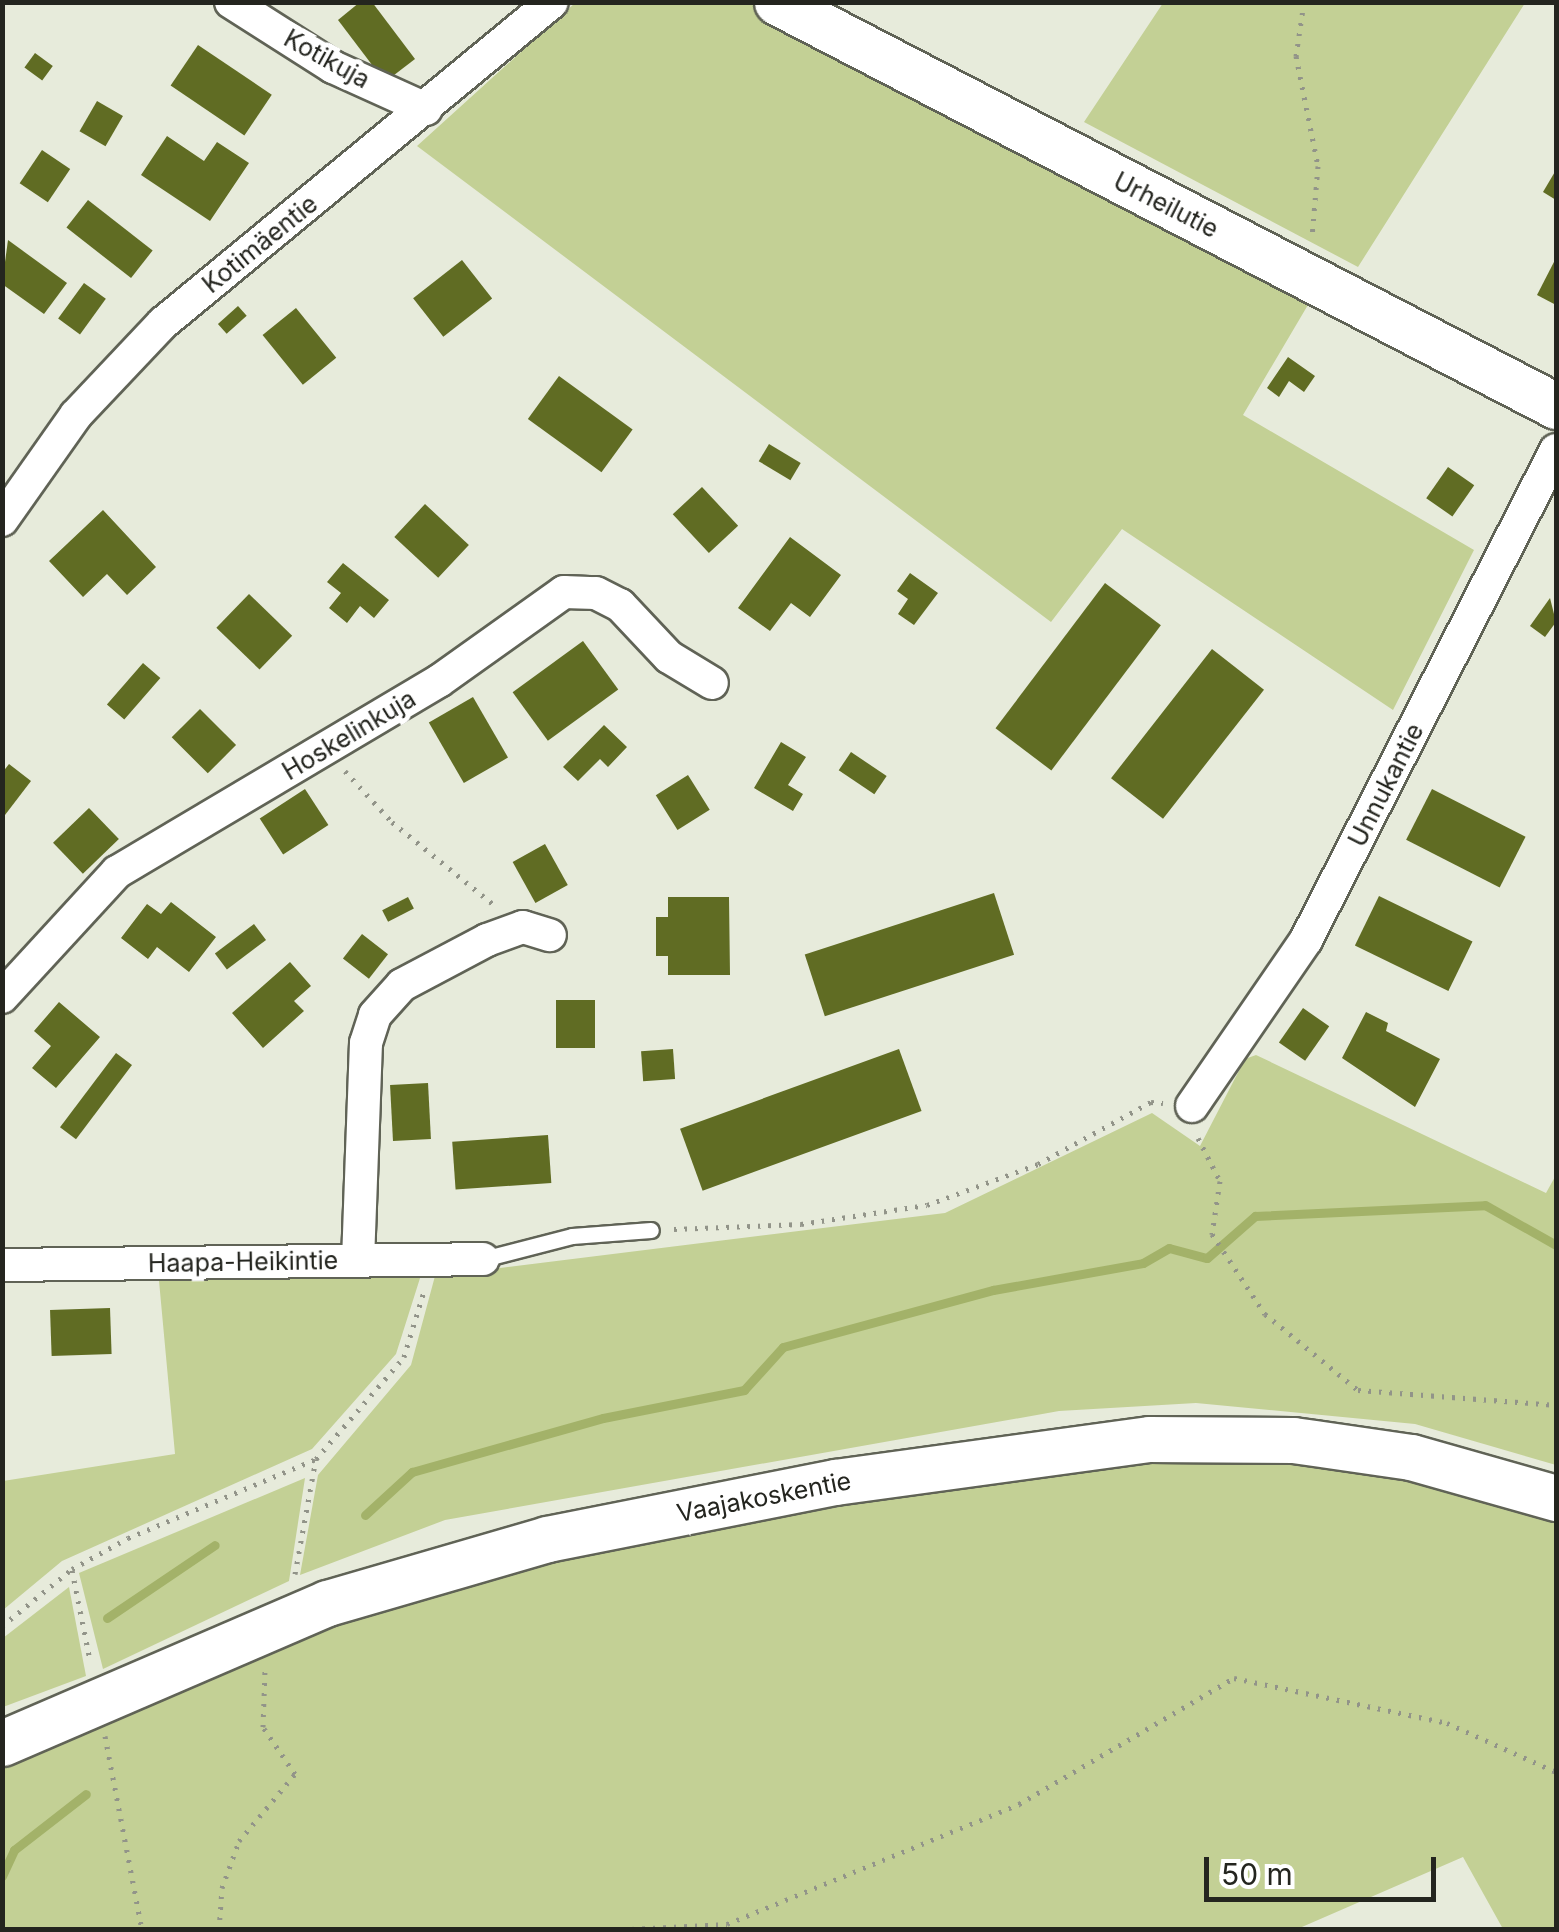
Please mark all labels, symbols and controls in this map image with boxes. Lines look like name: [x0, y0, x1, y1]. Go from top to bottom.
street label: Kotikuja: [279, 23, 375, 95]
street label: Urheilutie: [1109, 166, 1223, 244]
street label: Kotimäentie: [197, 189, 323, 299]
street label: Hoskelinkuja: [277, 684, 421, 786]
street label: Unnukantie: [1342, 718, 1430, 852]
street label: Haapa-Heikintie: [148, 1245, 338, 1279]
street label: Vaajakoskentie: [674, 1465, 854, 1529]
scale bar: [1209, 1837, 1442, 1899]
text: 50 m: [1221, 1856, 1293, 1892]

